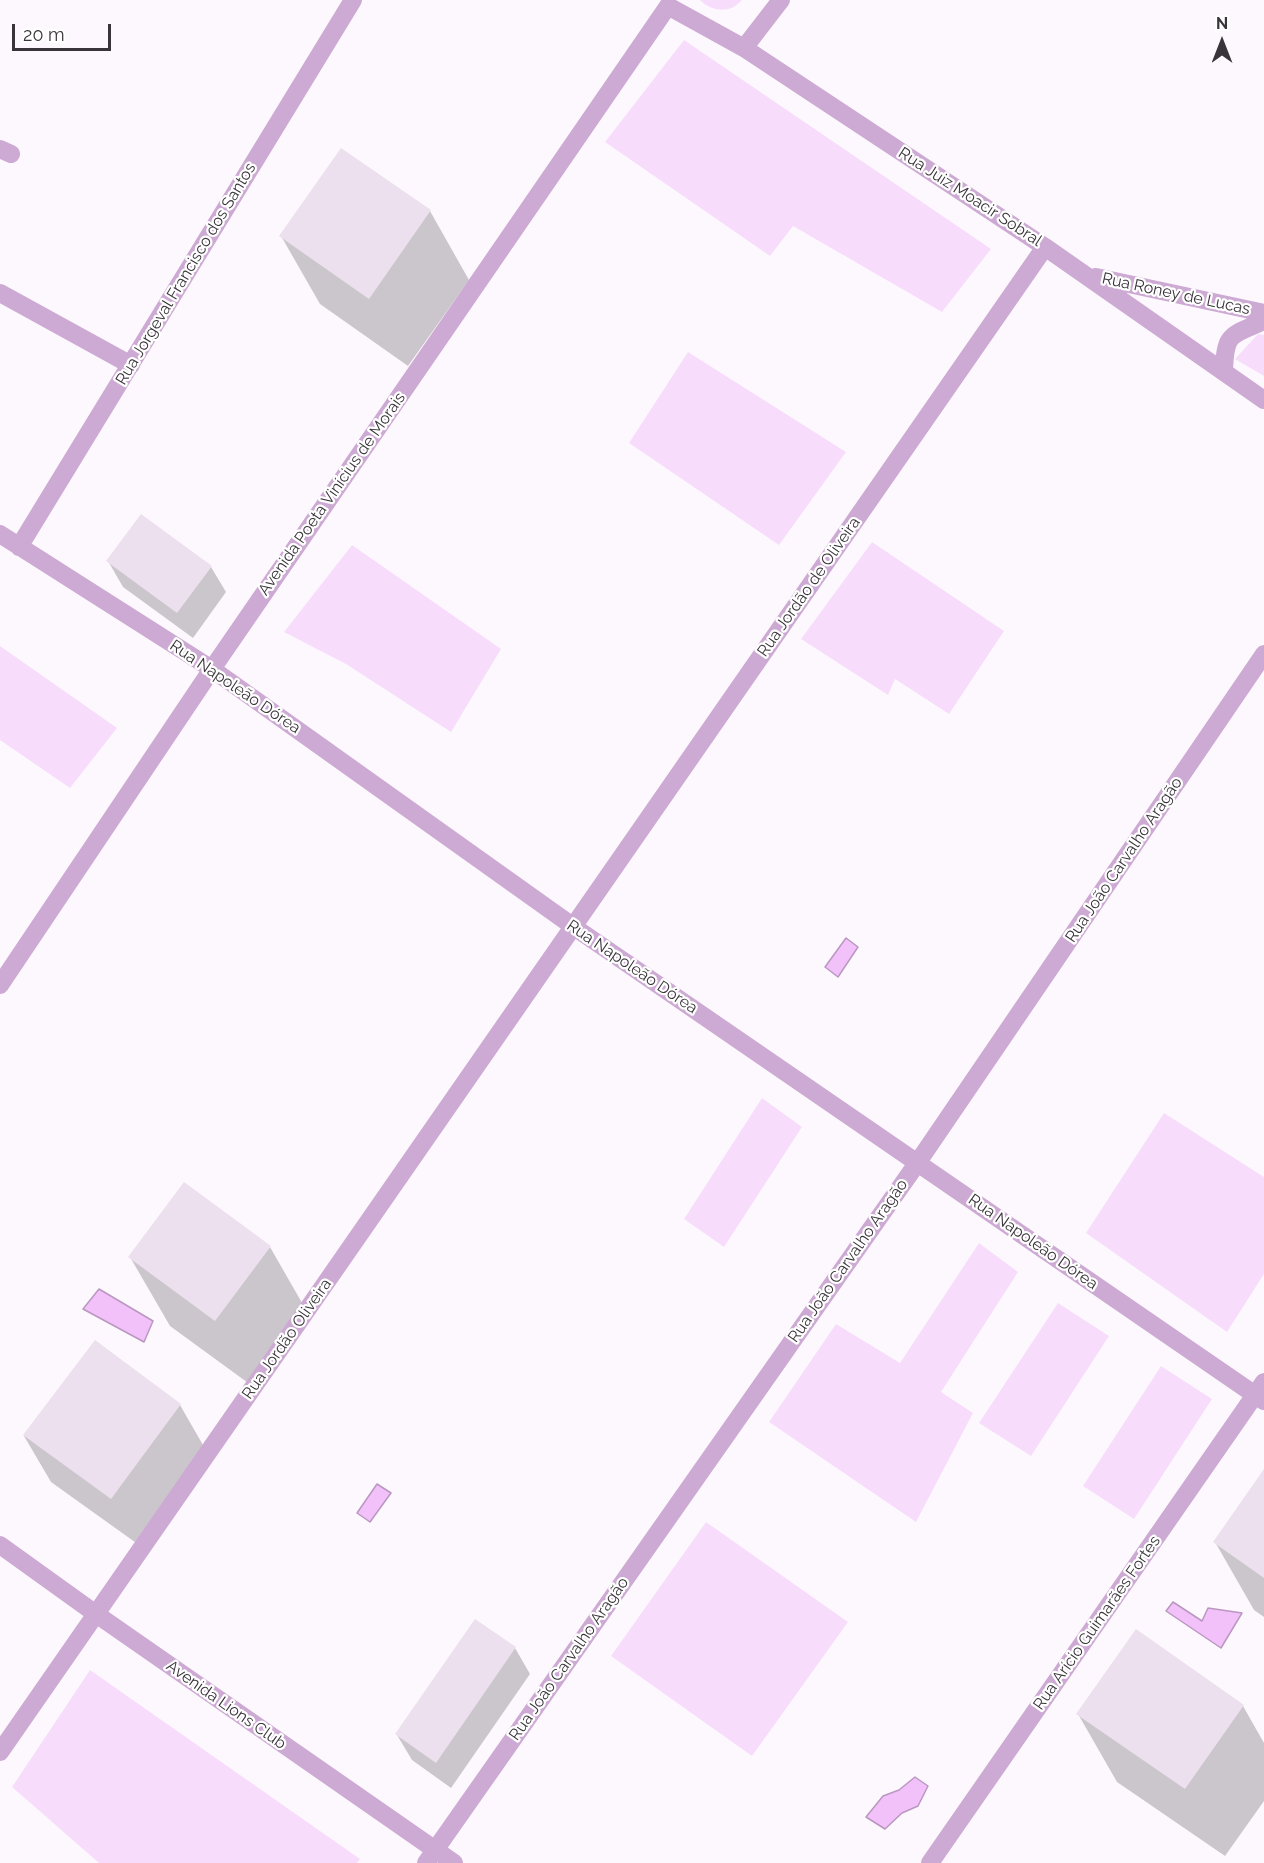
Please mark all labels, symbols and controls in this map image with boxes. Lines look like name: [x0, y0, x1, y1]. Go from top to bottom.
scale bar: [15, 12, 114, 50]
north arrow: [1192, 12, 1252, 72]
text: N: [1216, 14, 1228, 33]
text: 20 m: [23, 24, 65, 45]
street label: Rua Juiz Moacir Sobral: [895, 143, 1045, 251]
street label: Rua Jorgeval Francisco dos Santos: [112, 159, 260, 389]
street label: Rua Roney de Lucas: [1100, 269, 1252, 319]
street label: Avenida Poeta Vinícius de Morais: [254, 389, 410, 599]
street label: Rua Jordão de Oliveira: [754, 513, 864, 661]
street label: Rua Napoleão Dórea: [166, 636, 304, 738]
street label: Rua João Carvalho Aragão: [1062, 774, 1186, 946]
street label: Rua Napoleão Dórea: [563, 916, 701, 1018]
street label: Rua João Carvalho Aragão: [784, 1176, 912, 1346]
street label: Rua Napoleão Dórea: [965, 1190, 1101, 1294]
street label: Rua Jordão Oliveira: [238, 1275, 336, 1403]
street label: Rua Arício Guimarães Fortes: [1029, 1532, 1165, 1714]
street label: Rua João Carvalho Aragão: [505, 1574, 633, 1744]
street label: Avenida Lions Club: [162, 1657, 290, 1753]

